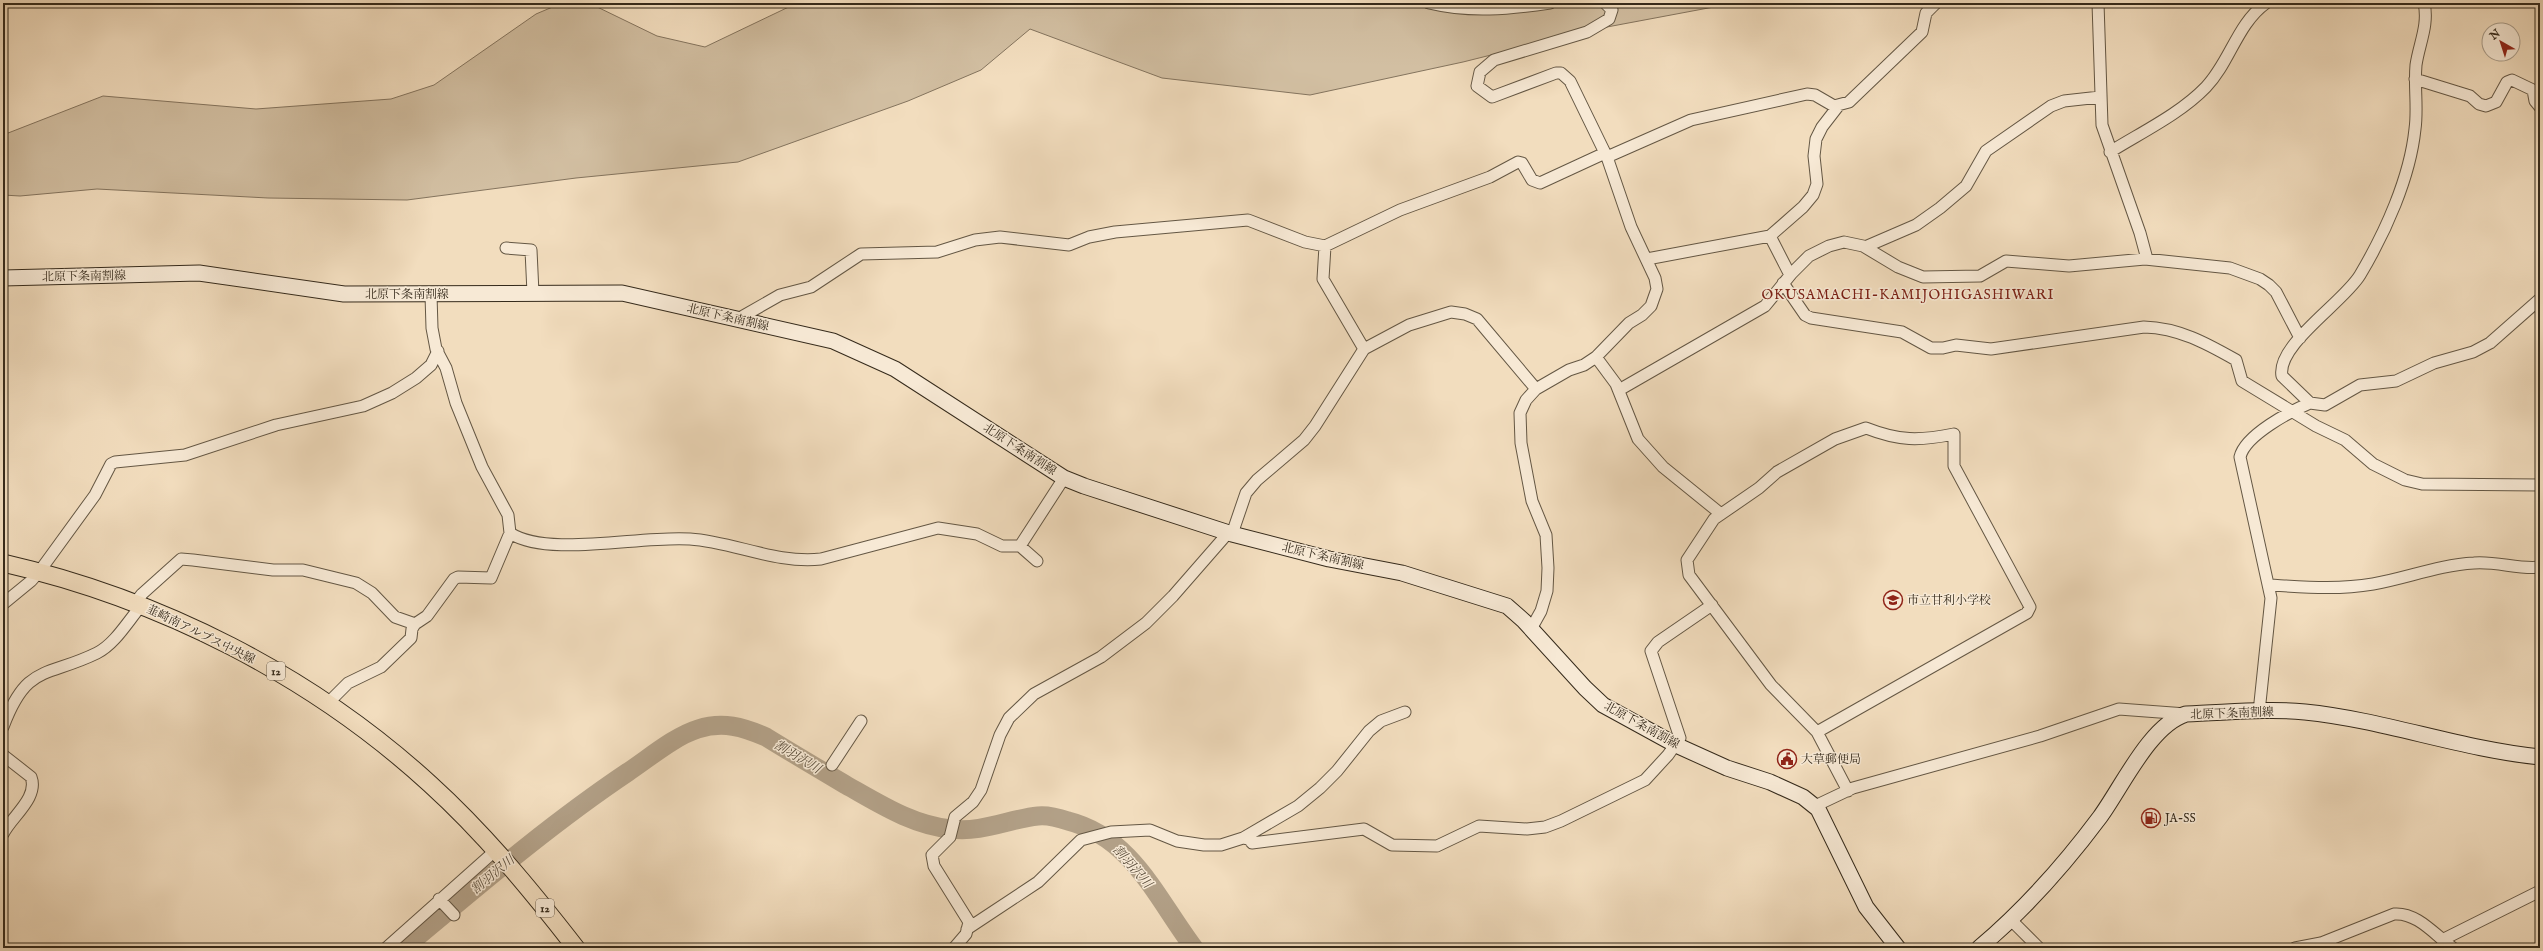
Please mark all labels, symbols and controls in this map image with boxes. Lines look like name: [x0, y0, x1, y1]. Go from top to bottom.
north arrow: [2481, 22, 2521, 62]
text: N: [2486, 26, 2504, 44]
street label: 北原下条南割線: [42, 268, 126, 285]
district label: OKUSAMACHI-KAMIJOHIGASHIWARI: [1762, 286, 2054, 304]
street label: 北原下条南割線: [365, 287, 449, 302]
street label: 北原下条南割線: [685, 301, 771, 334]
street label: 北原下条南割線: [980, 420, 1059, 479]
street label: 北原下条南割線: [1280, 540, 1366, 573]
school or university icon: 市立甘利小学校: [1882, 589, 1904, 611]
place label: 市立甘利小学校: [1907, 593, 1991, 608]
street label: 韮崎南アルプス中央線: [144, 602, 258, 667]
road number: 12: [267, 662, 285, 680]
street label: 北原下条南割線: [1601, 699, 1682, 752]
street label: 北原下条南割線: [2190, 705, 2274, 722]
water label: 割羽沢川: [771, 737, 826, 779]
public building icon: 大草郵便局: [1776, 748, 1798, 770]
place label: 大草郵便局: [1801, 752, 1861, 767]
fuel station icon: JA-SS: [2140, 807, 2162, 829]
place label: JA-SS: [2163, 811, 2196, 827]
water label: 割羽沢川: [1108, 842, 1157, 894]
water label: 割羽沢川: [468, 851, 520, 898]
road number: 12: [536, 899, 554, 917]

